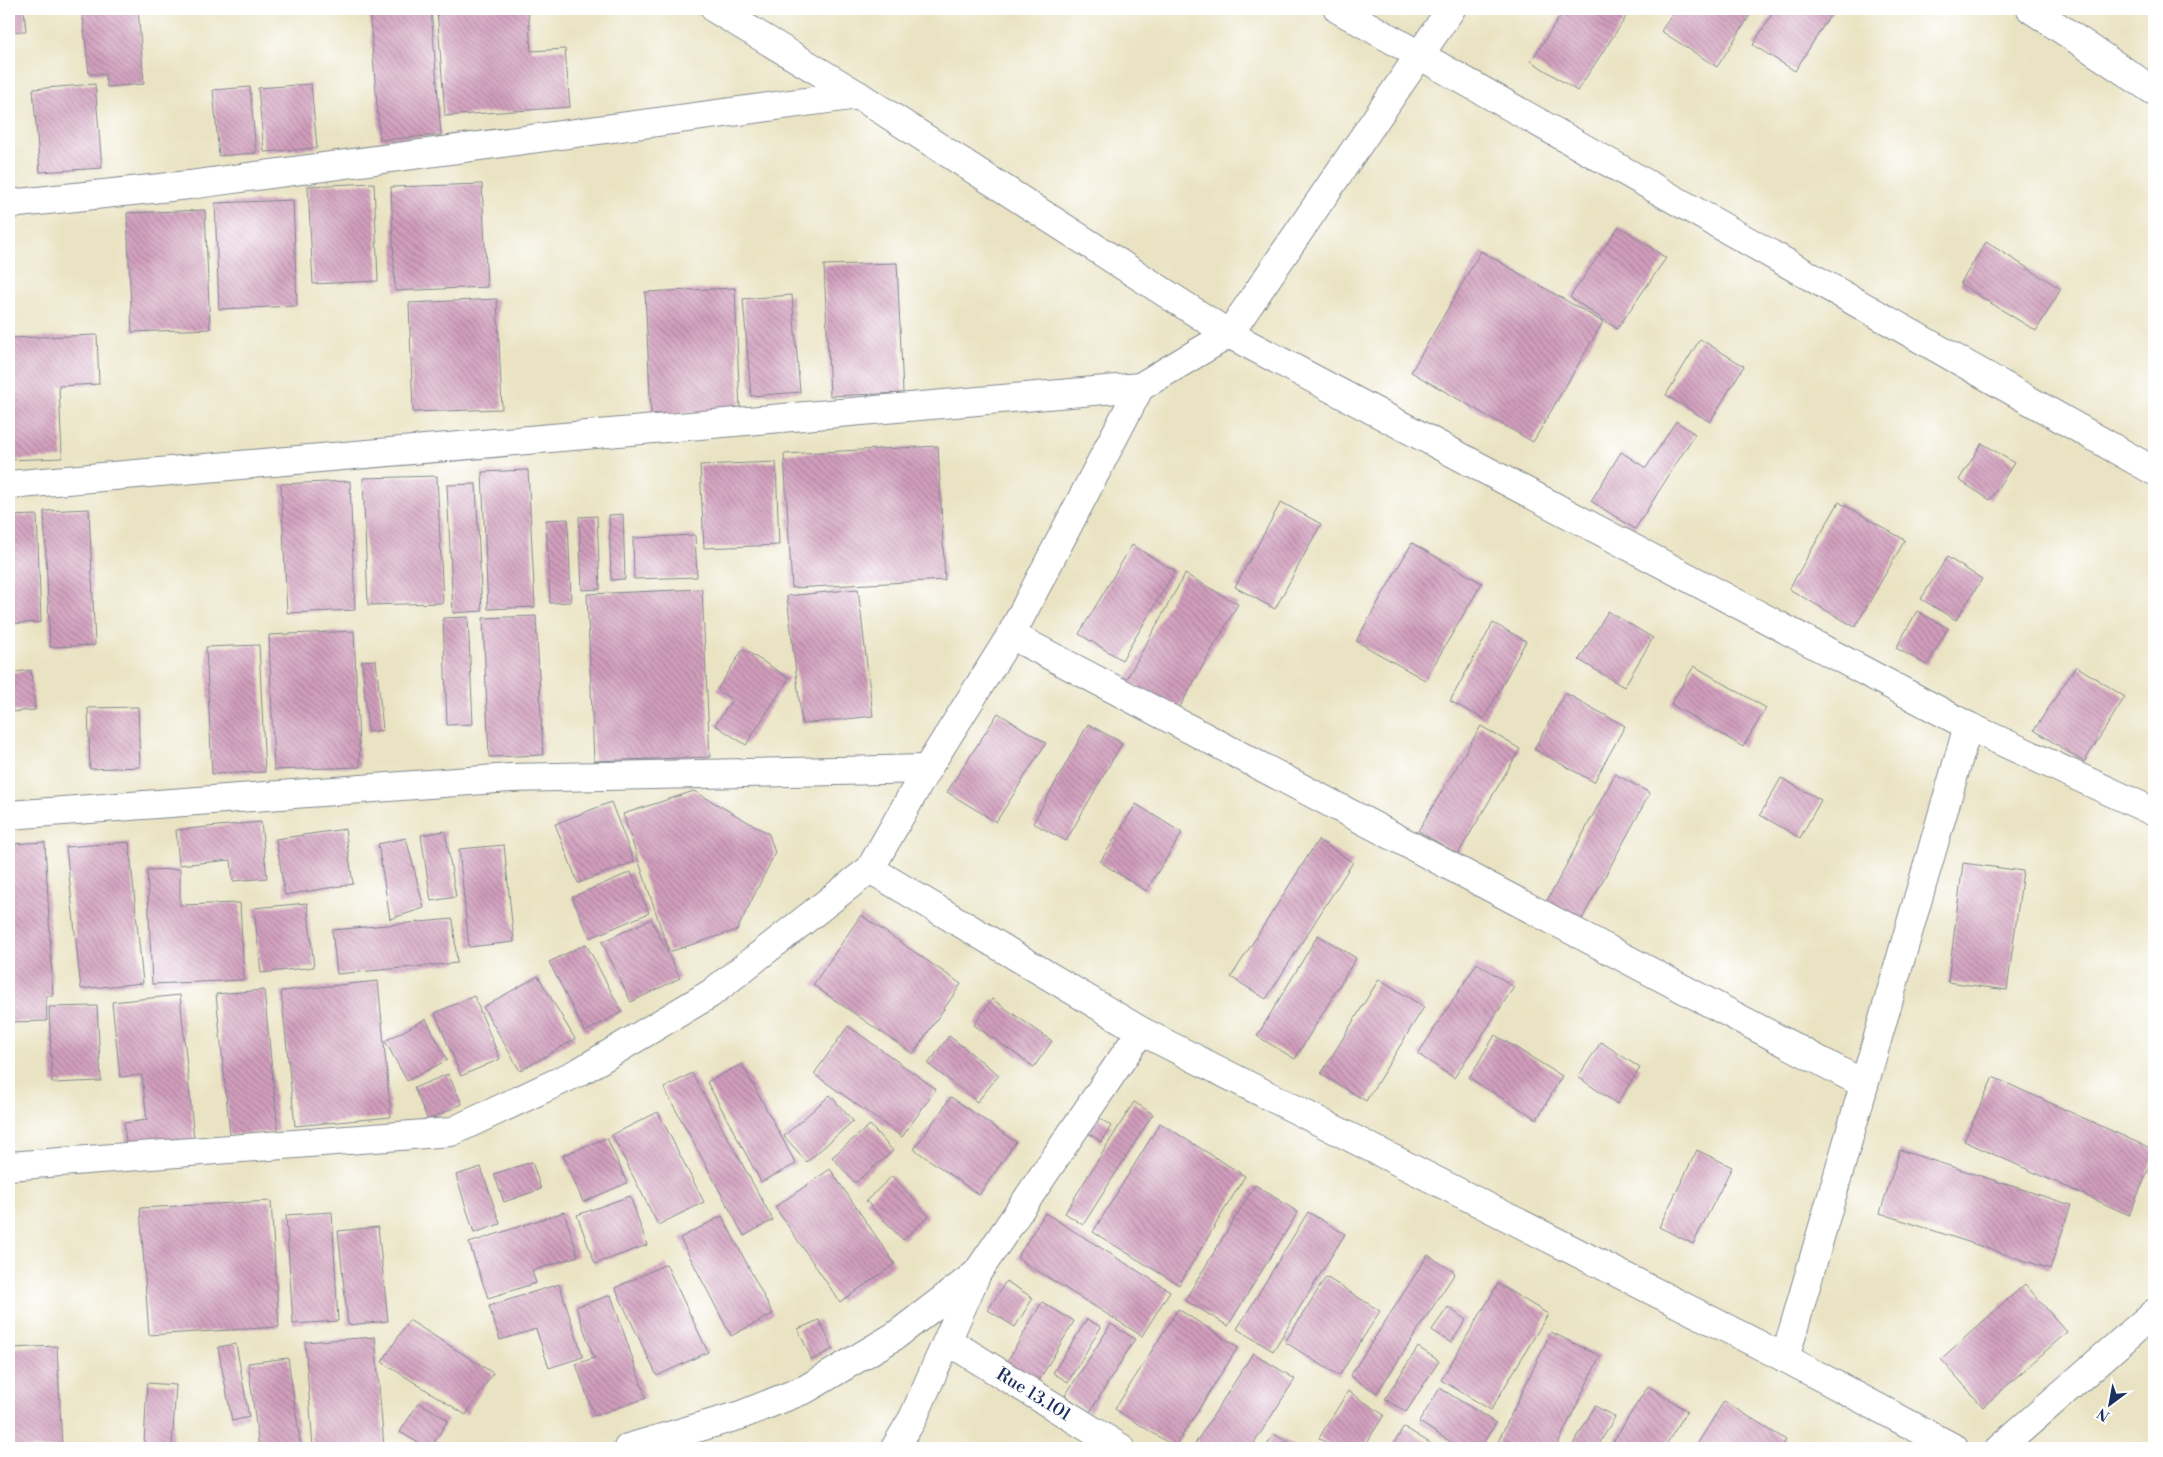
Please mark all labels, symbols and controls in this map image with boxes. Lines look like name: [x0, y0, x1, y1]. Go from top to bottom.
street label: Rue 13.101: [992, 1362, 1076, 1426]
north arrow: [2086, 1380, 2136, 1430]
text: N: [2094, 1404, 2113, 1425]

